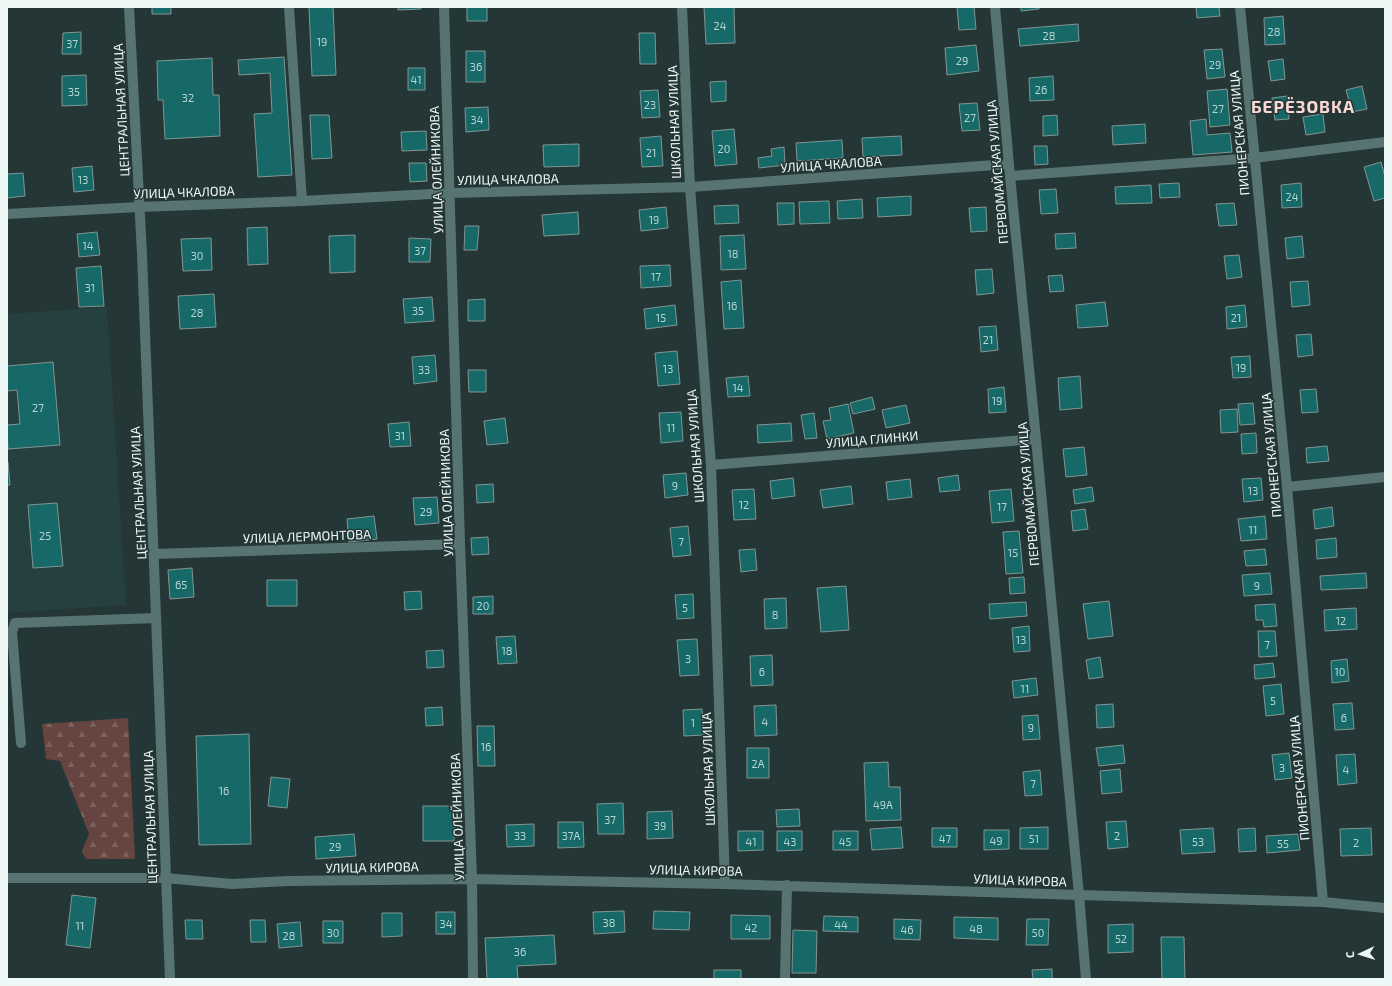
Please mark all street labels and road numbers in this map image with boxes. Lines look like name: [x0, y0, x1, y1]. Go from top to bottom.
street label: ЦЕНТРАЛЬНАЯ УЛИЦА: [110, 43, 132, 177]
street label: ШКОЛЬНАЯ УЛИЦА: [664, 65, 684, 179]
street label: ПИОНЕРСКАЯ УЛИЦА: [1226, 70, 1252, 196]
street label: ПЕРВОМАЙСКАЯ УЛИЦА: [983, 99, 1011, 245]
street label: УЛИЦА ОЛЕЙНИКОВА: [426, 106, 446, 234]
street label: УЛИЦА ЧКАЛОВА: [780, 152, 882, 176]
street label: УЛИЦА ЧКАЛОВА: [457, 170, 559, 188]
street label: УЛИЦА ЧКАЛОВА: [133, 182, 235, 202]
street label: ШКОЛЬНАЯ УЛИЦА: [683, 389, 707, 503]
street label: ПИОНЕРСКАЯ УЛИЦА: [1258, 392, 1284, 518]
street label: ПЕРВОМАЙСКАЯ УЛИЦА: [1014, 421, 1042, 567]
street label: ЦЕНТРАЛЬНАЯ УЛИЦА: [127, 426, 149, 560]
street label: УЛИЦА ГЛИНКИ: [825, 427, 919, 451]
street label: УЛИЦА ОЛЕЙНИКОВА: [436, 429, 456, 557]
street label: УЛИЦА ЛЕРМОНТОВА: [242, 526, 372, 546]
street label: ШКОЛЬНАЯ УЛИЦА: [698, 712, 718, 826]
street label: ПИОНЕРСКАЯ УЛИЦА: [1286, 715, 1312, 841]
street label: ЦЕНТРАЛЬНАЯ УЛИЦА: [140, 750, 160, 884]
street label: УЛИЦА ОЛЕЙНИКОВА: [447, 753, 467, 881]
street label: УЛИЦА КИРОВА: [325, 858, 419, 876]
street label: УЛИЦА КИРОВА: [649, 861, 743, 879]
street label: УЛИЦА КИРОВА: [973, 870, 1067, 890]

